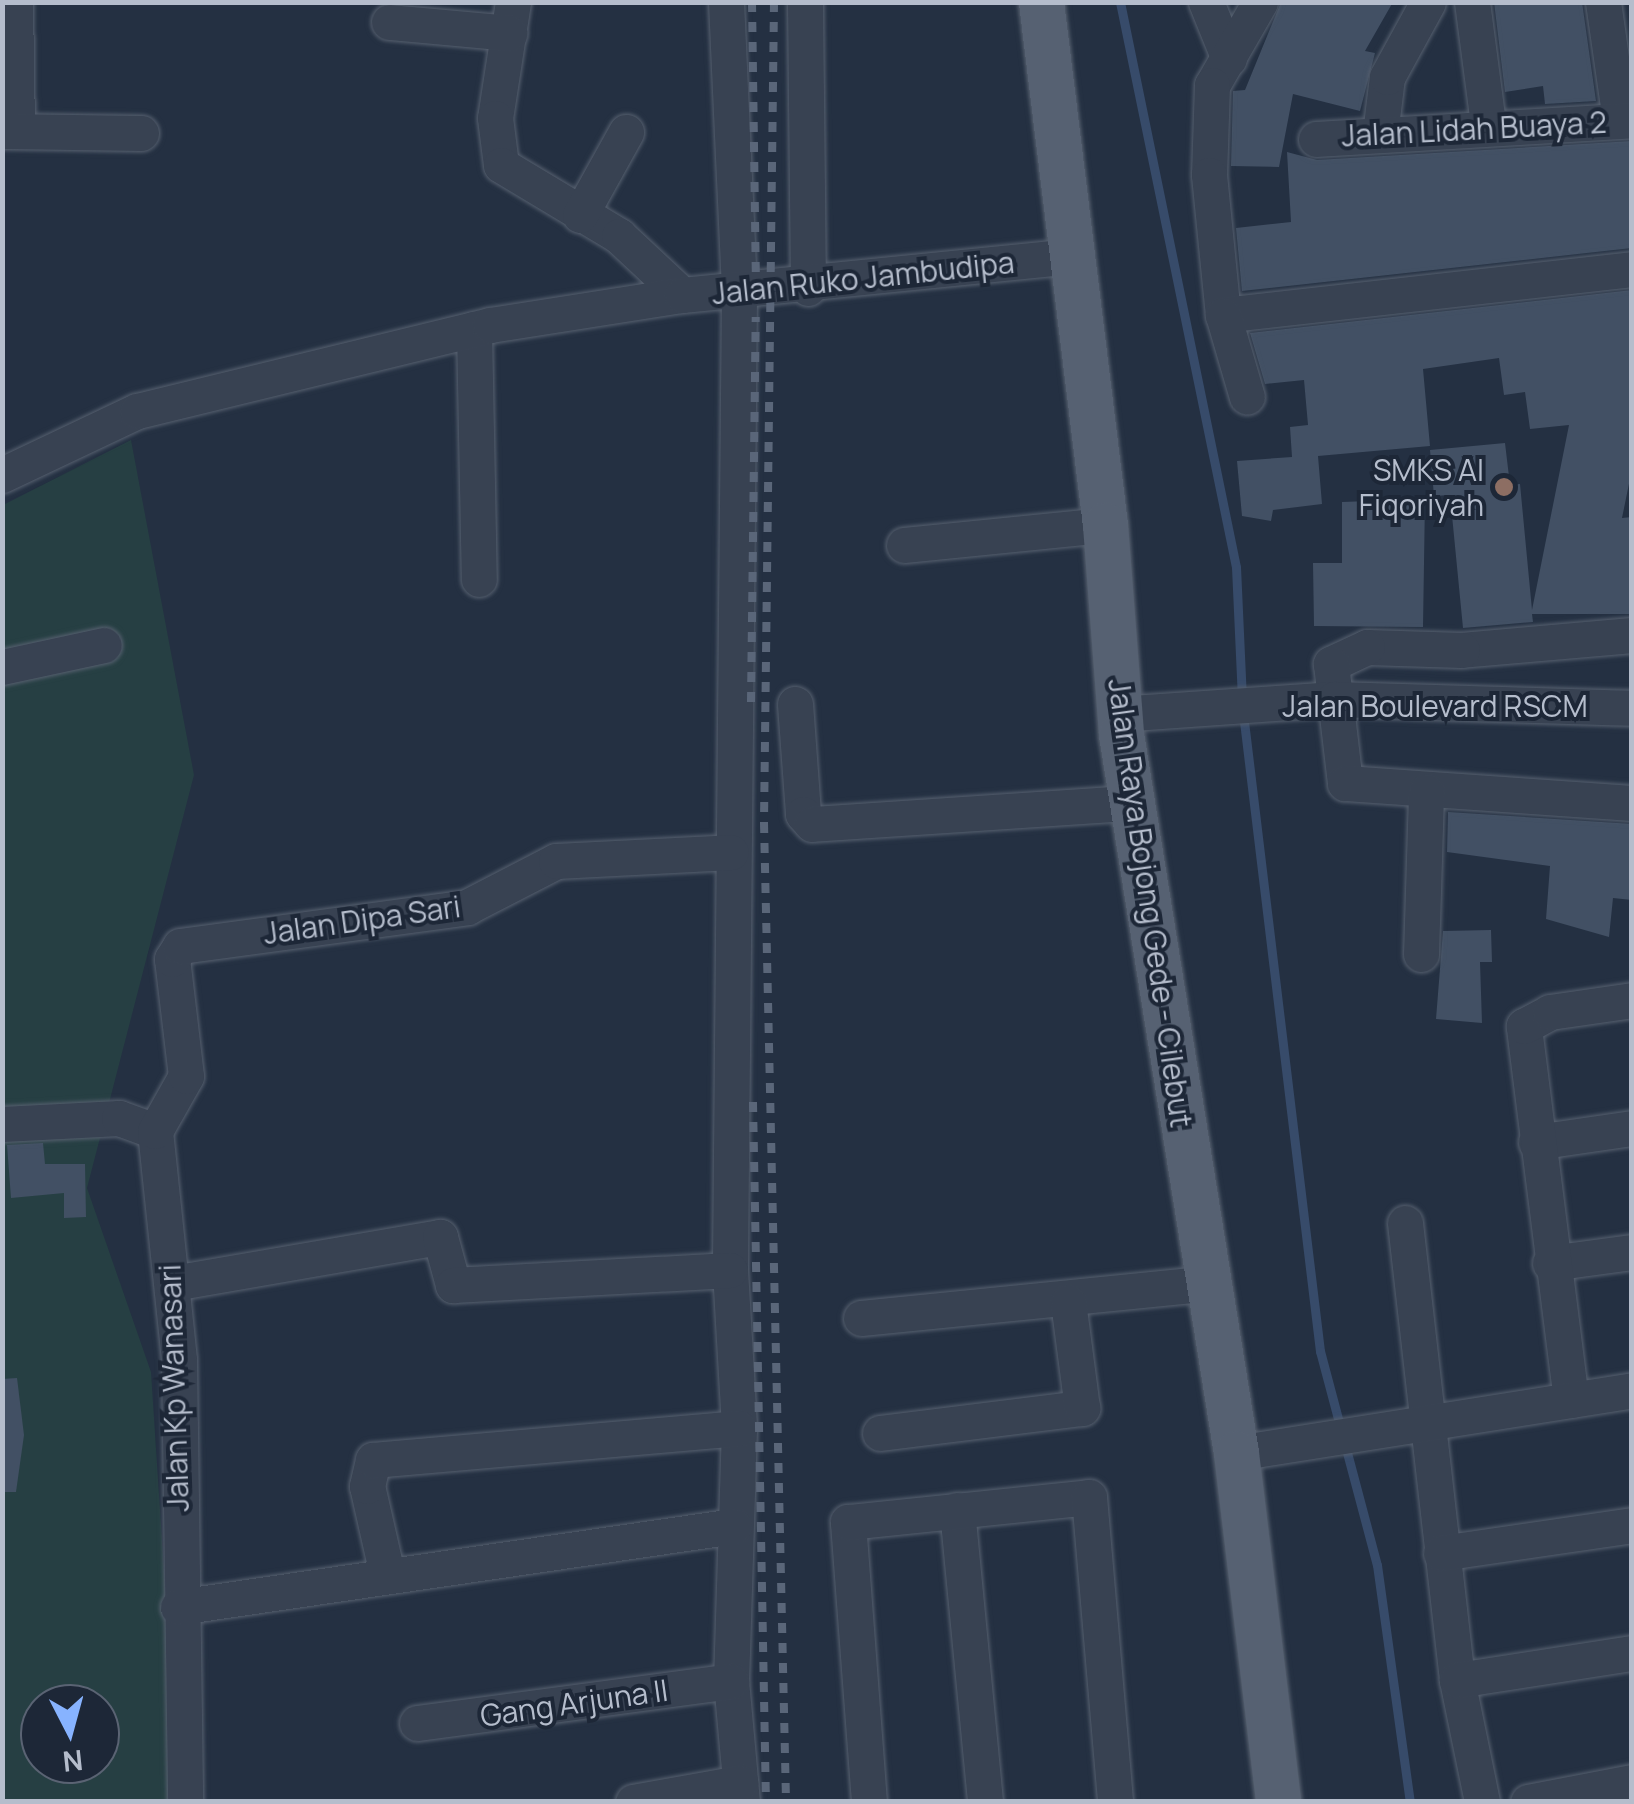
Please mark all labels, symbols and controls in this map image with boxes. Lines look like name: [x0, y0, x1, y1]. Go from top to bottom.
street label: Jalan Lidah Buaya 2: [1340, 104, 1608, 154]
street label: Jalan Ruko Jambudipa: [710, 244, 1016, 312]
place label: SMKS Al Fiqoriyah: [1359, 452, 1484, 522]
marker: SMKS Al Fiqoriyah: [1493, 476, 1515, 498]
street label: Jalan Raya Bojong Gede - Cilebut: [1101, 676, 1199, 1130]
street label: Jalan Boulevard RSCM: [1282, 688, 1588, 724]
street label: Jalan Dipa Sari: [261, 888, 463, 952]
street label: Jalan Kp Wanasari: [152, 1264, 196, 1512]
street label: Gang Arjuna II: [478, 1672, 670, 1734]
north arrow: [20, 1684, 120, 1784]
text: N: [61, 1742, 85, 1782]

